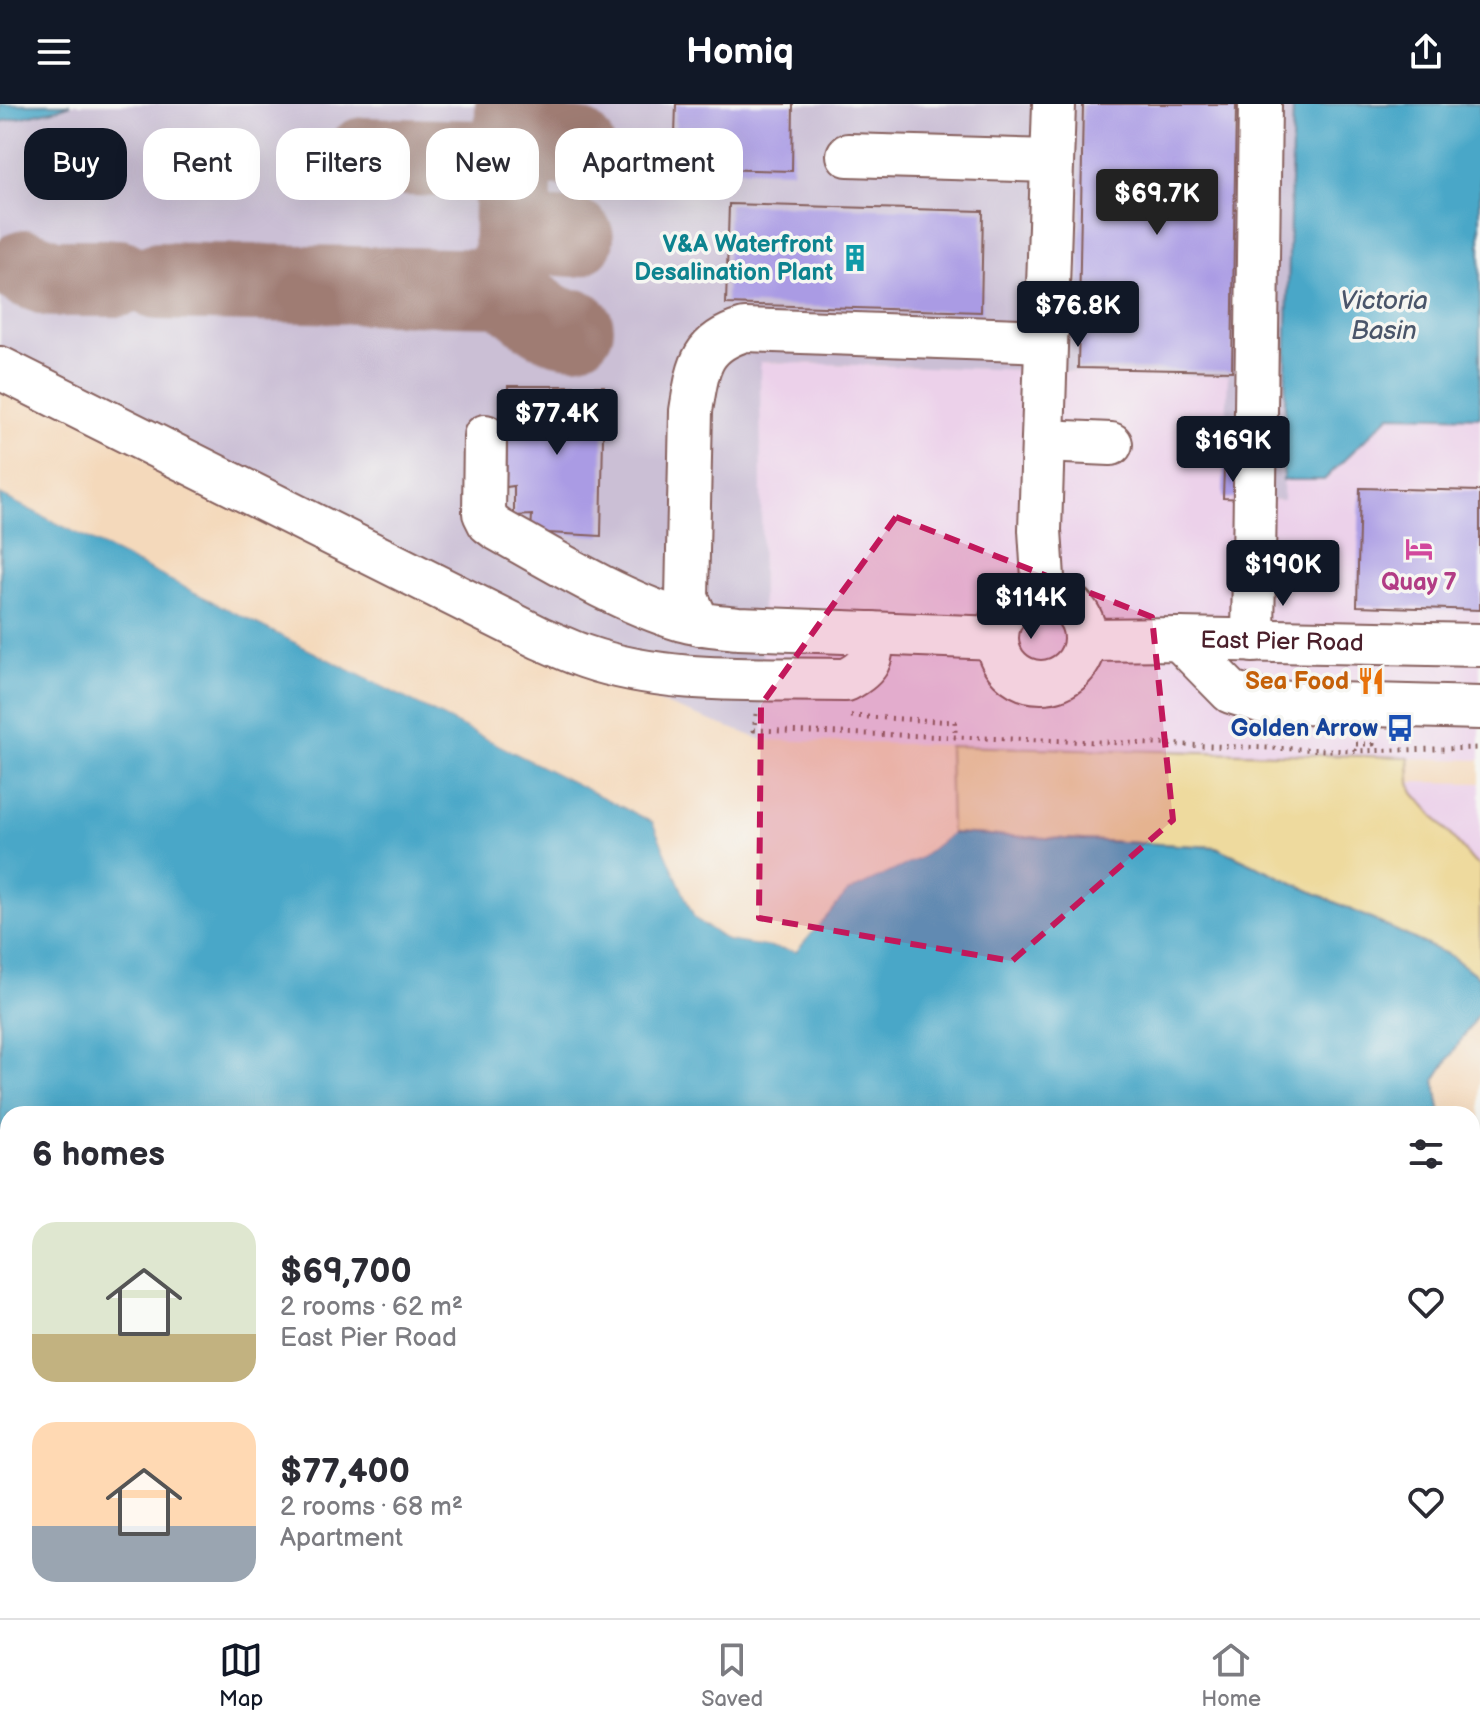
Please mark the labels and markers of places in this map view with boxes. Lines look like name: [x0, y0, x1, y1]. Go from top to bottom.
pin: $69.7K: [1092, 169, 1222, 237]
place label: V&A Waterfront Desalination Plant: [634, 230, 833, 287]
building icon: V&A Waterfront Desalination Plant: [840, 243, 870, 273]
pin: $76.8K: [1013, 281, 1143, 349]
pin: $77.4K: [492, 389, 622, 457]
pin: $169K: [1177, 416, 1289, 484]
hotel icon: Quay 7: [1404, 534, 1434, 564]
pin: $190K: [1227, 540, 1339, 608]
place label: Quay 7: [1381, 568, 1457, 597]
pin: $114K: [975, 573, 1087, 641]
restaurant icon: Sea Food: [1356, 666, 1386, 696]
place label: Sea Food: [1245, 667, 1349, 696]
bus stop icon: Golden Arrow: [1385, 713, 1415, 743]
place label: Golden Arrow: [1231, 714, 1378, 743]

